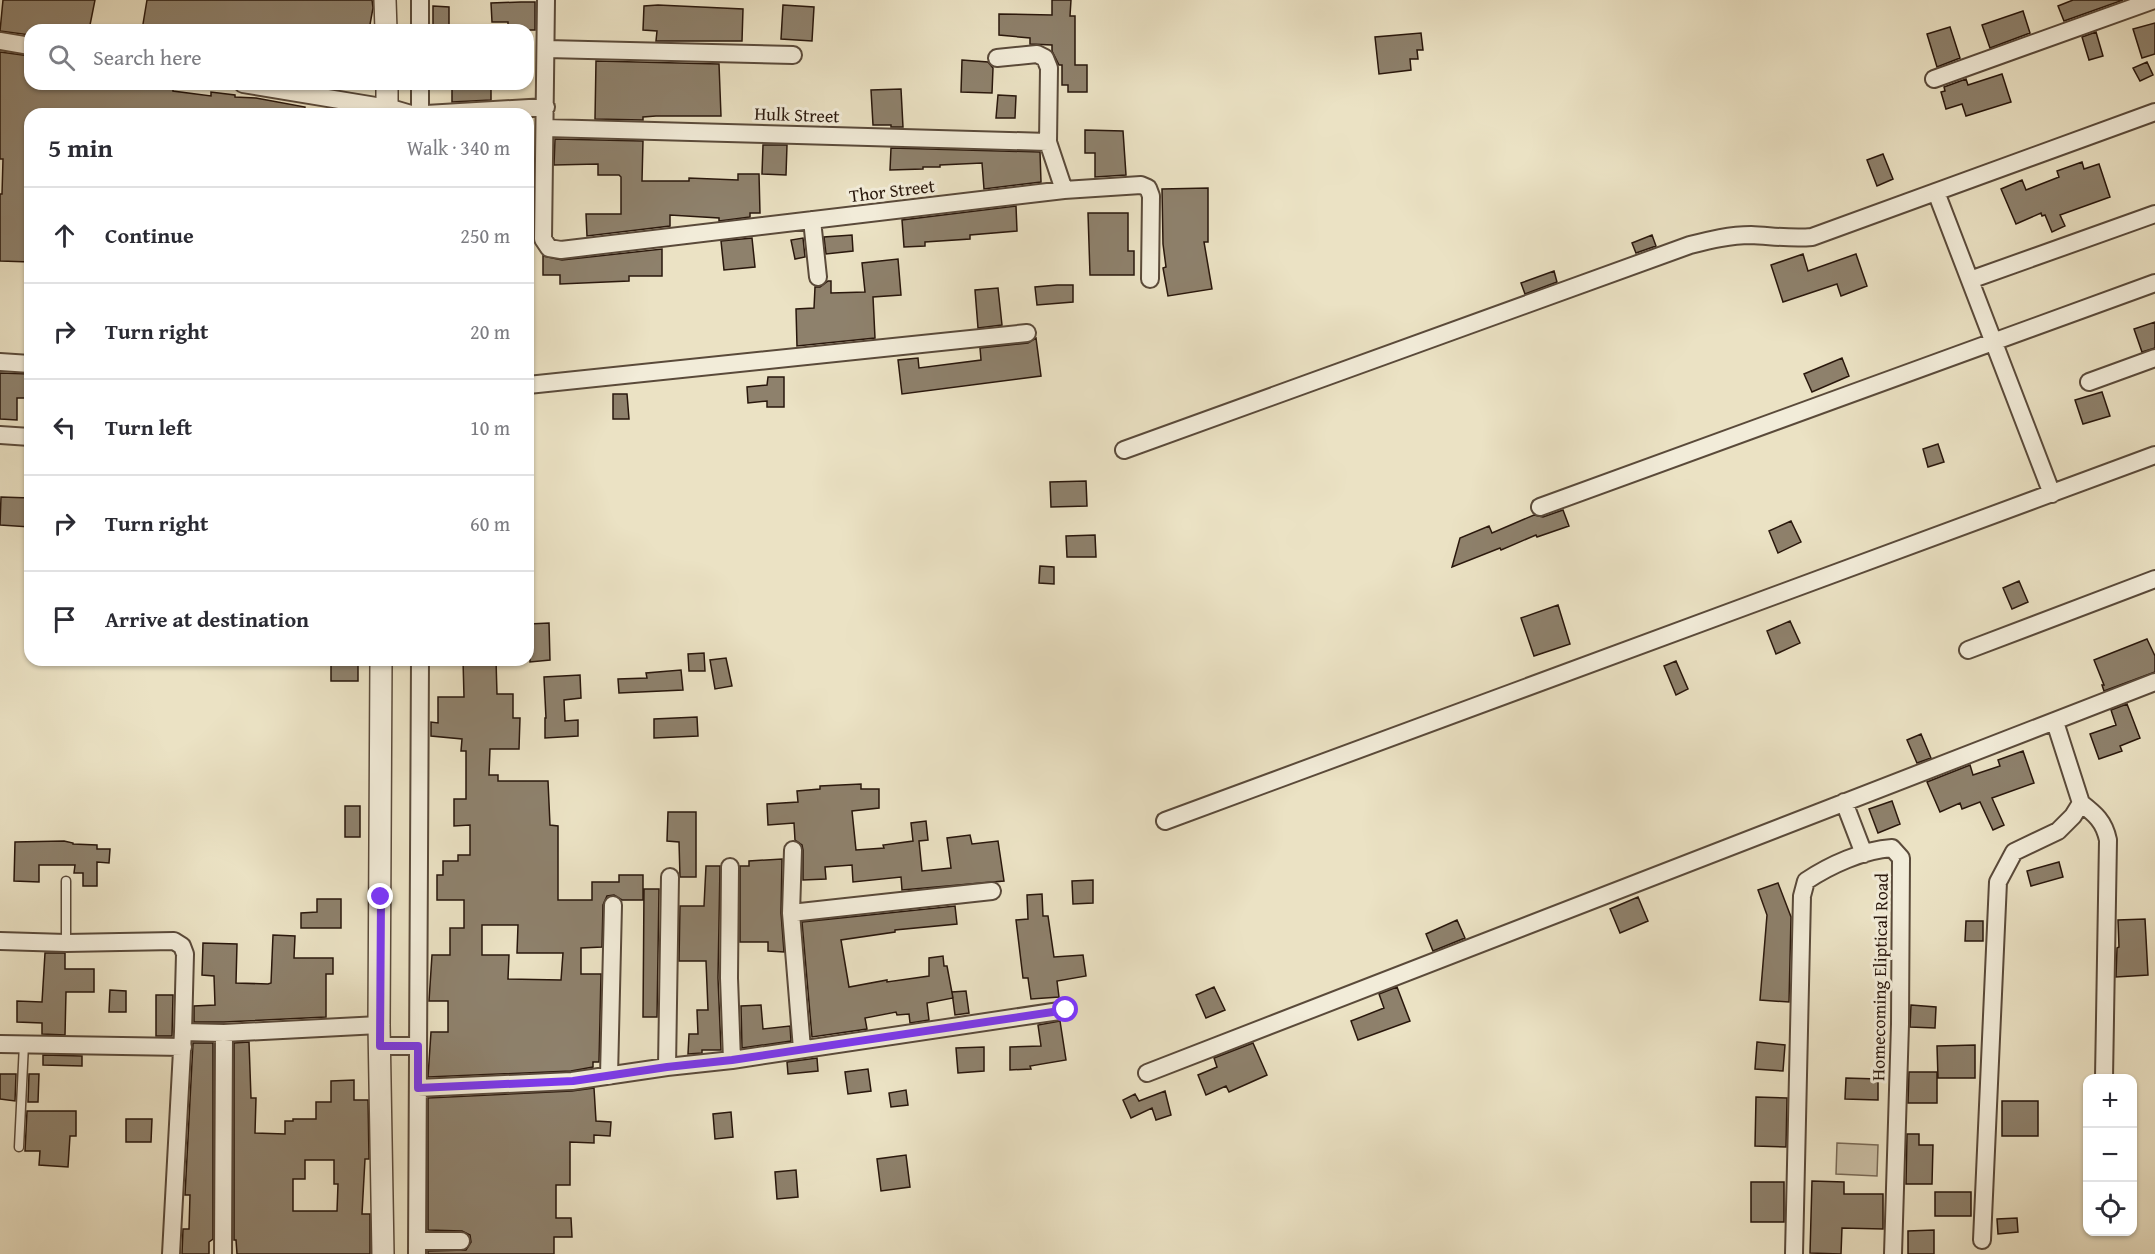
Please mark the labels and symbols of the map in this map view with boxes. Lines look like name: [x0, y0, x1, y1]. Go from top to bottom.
street label: Hulk Street: [754, 100, 841, 130]
street label: Thor Street: [847, 172, 937, 209]
street label: Homecoming Eliptical Road: [1864, 873, 1895, 1081]
route end: [367, 883, 393, 909]
route start: [1052, 996, 1078, 1022]

